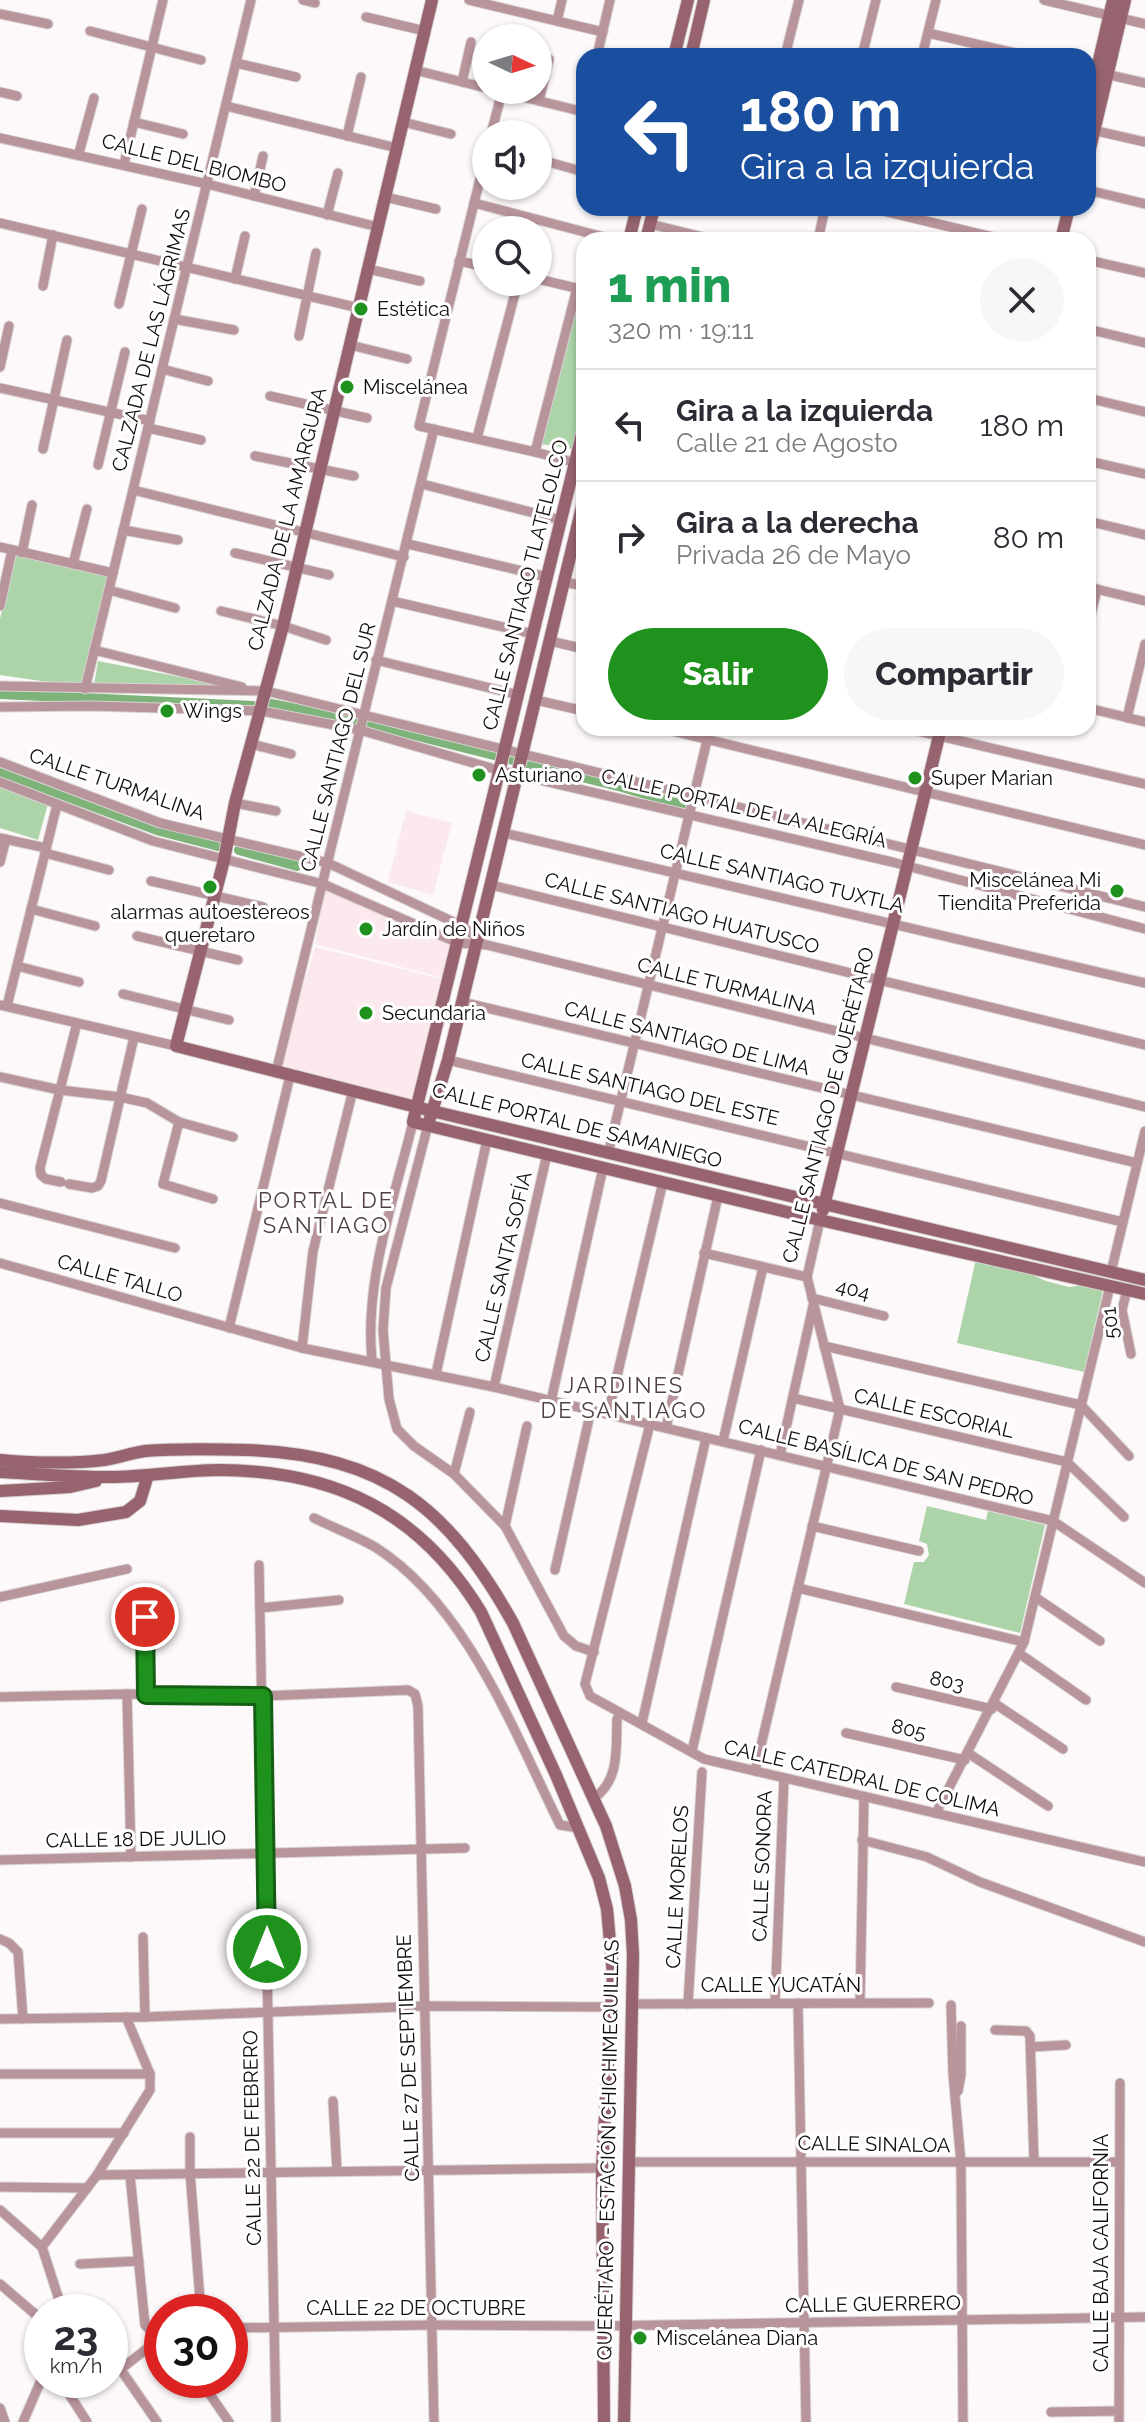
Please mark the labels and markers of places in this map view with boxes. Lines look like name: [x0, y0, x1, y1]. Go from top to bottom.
place label: Estética: [377, 297, 450, 321]
marker: Estética: [352, 300, 370, 318]
place label: Miscelánea: [363, 375, 468, 399]
marker: Miscelánea: [338, 378, 356, 396]
place label: Wings: [183, 699, 242, 723]
marker: Wings: [158, 702, 176, 720]
place label: Asturiano: [495, 763, 583, 787]
marker: Asturiano: [470, 766, 488, 784]
place label: Super Marian: [931, 766, 1053, 790]
marker: Super Marian: [906, 769, 924, 787]
place label: Miscelánea Mi Tiendita Preferida: [938, 868, 1101, 915]
marker: alarmas autoestereos queretaro: [201, 878, 219, 896]
marker: Miscelánea Mi Tiendita Preferida: [1108, 882, 1126, 900]
place label: alarmas autoestereos queretaro: [110, 900, 310, 947]
place label: Jardín de Niños: [382, 917, 525, 941]
marker: Jardín de Niños: [357, 920, 375, 938]
place label: Secundaria: [382, 1001, 486, 1025]
marker: Secundaria: [357, 1004, 375, 1022]
pin: [111, 1583, 179, 1651]
place label: Miscelánea Diana: [656, 2326, 818, 2350]
marker: Miscelánea Diana: [631, 2329, 649, 2347]

